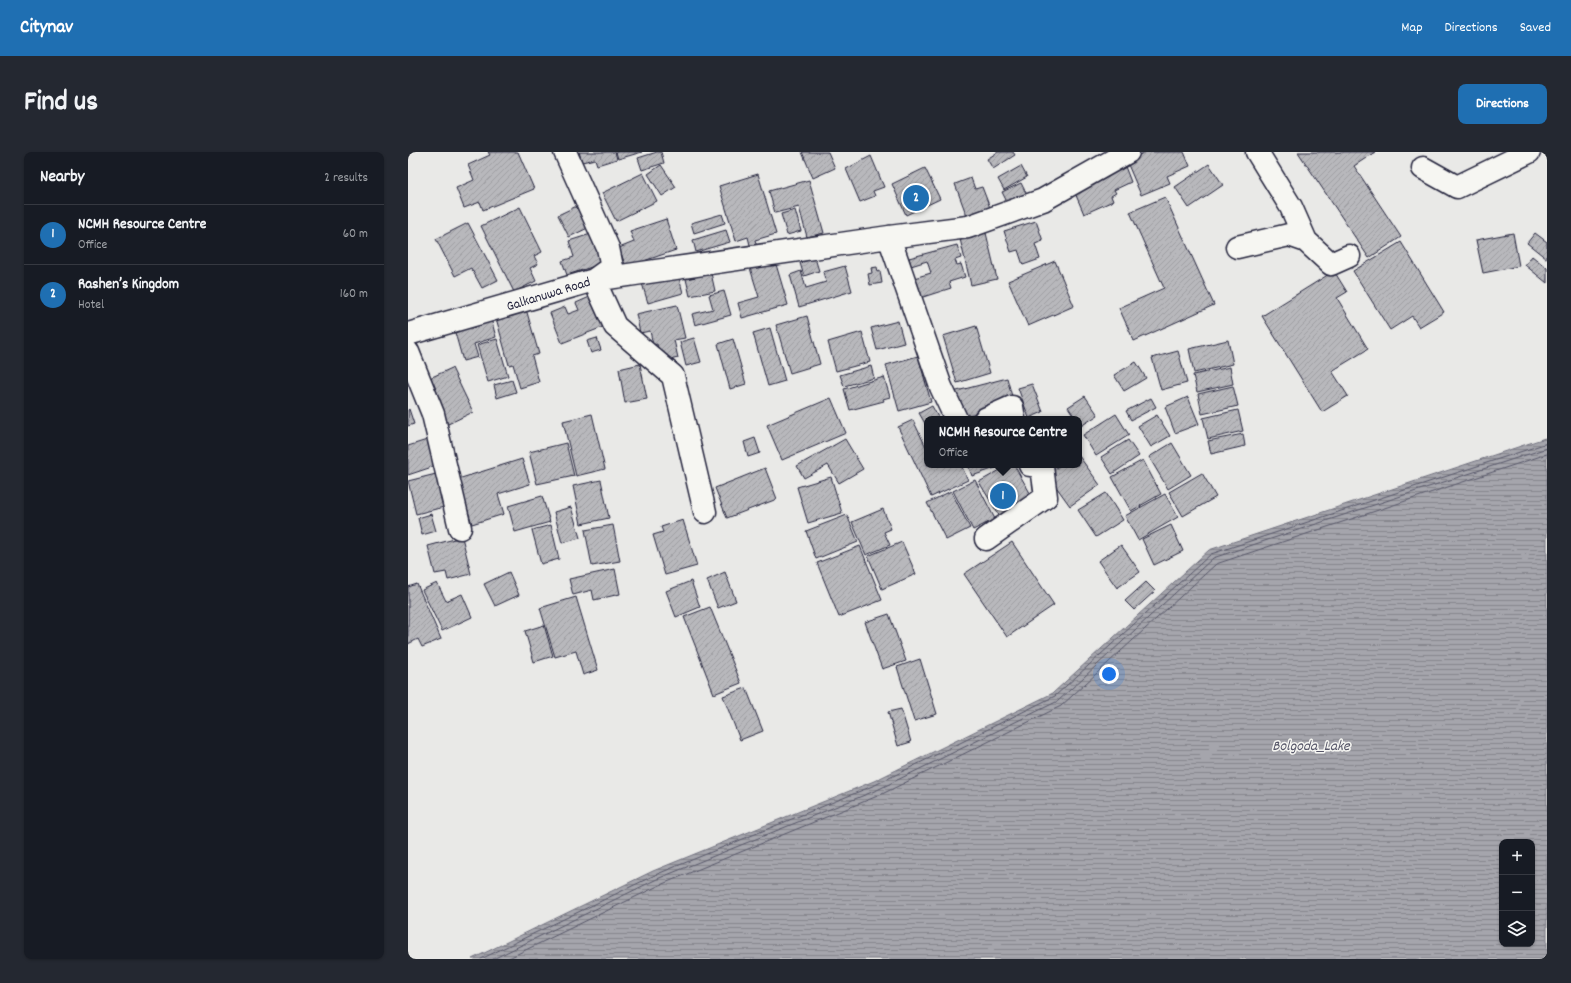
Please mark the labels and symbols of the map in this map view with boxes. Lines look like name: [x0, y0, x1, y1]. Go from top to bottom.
pin: 2: [903, 183, 929, 213]
street label: Galkanuwa Road: [504, 273, 593, 317]
pin: 1: [990, 481, 1016, 511]
your location: [1099, 664, 1119, 684]
water label: Bolgoda_Lake: [1272, 736, 1351, 758]

